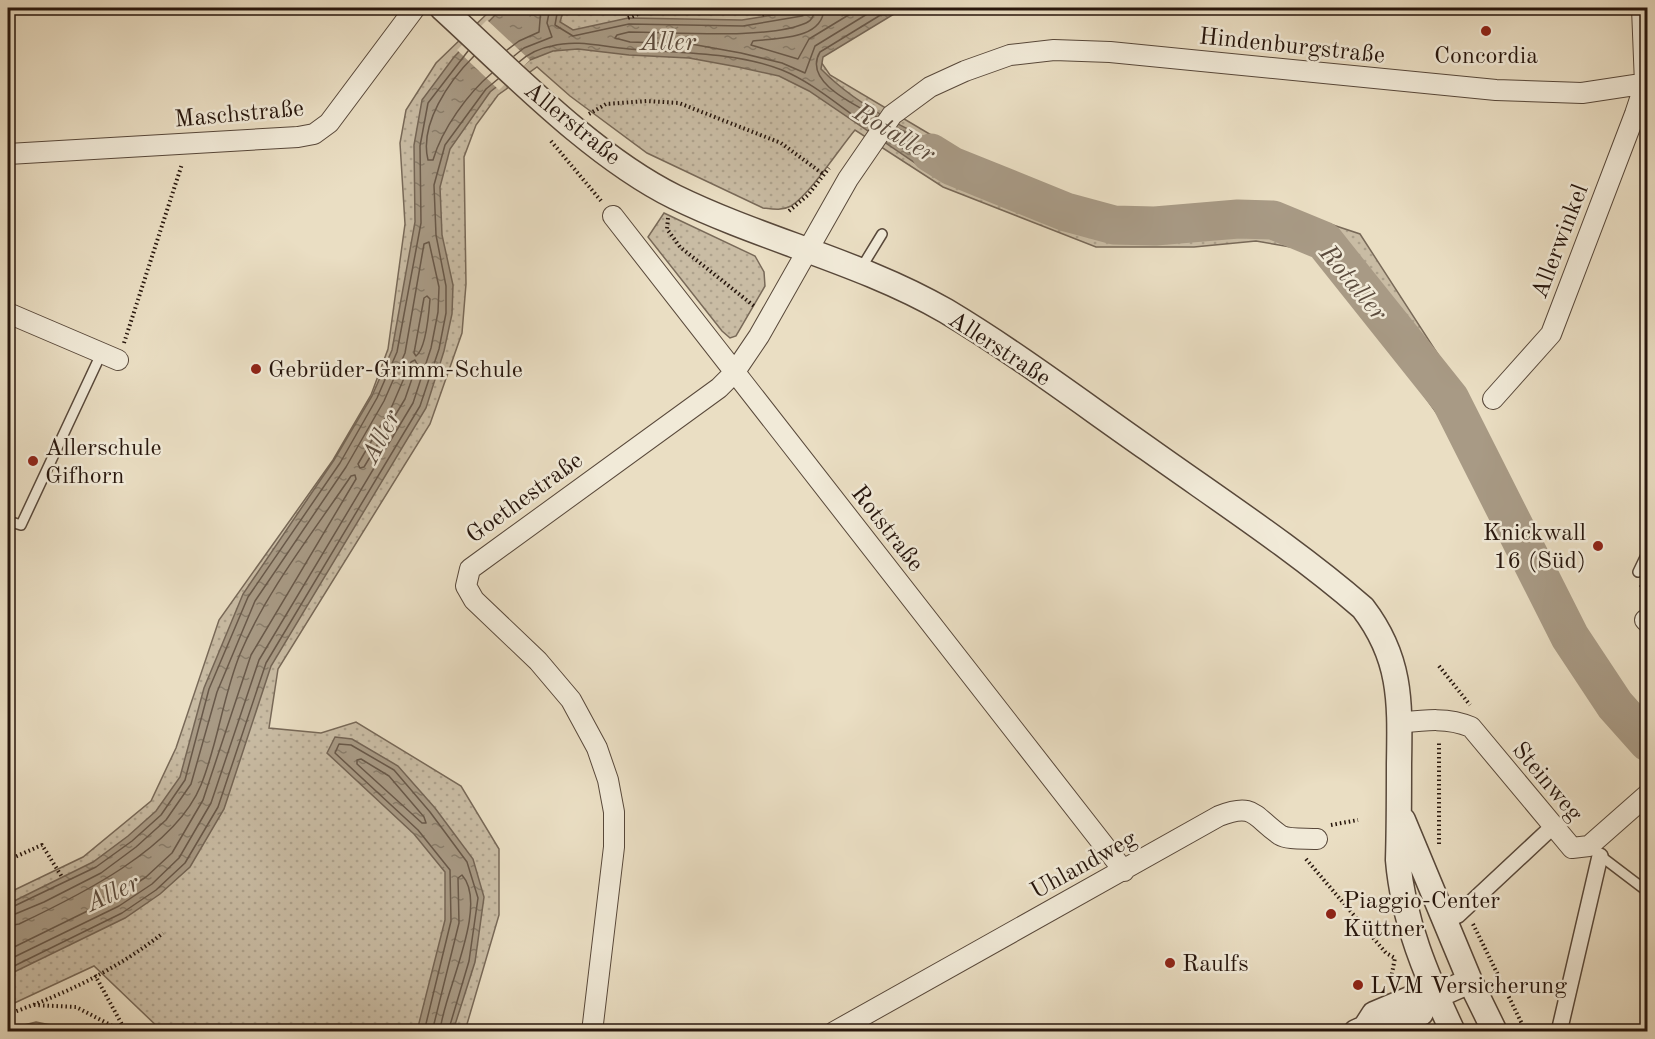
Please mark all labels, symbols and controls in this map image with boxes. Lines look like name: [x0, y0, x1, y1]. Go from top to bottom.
marker: Concordia: [1479, 24, 1493, 38]
street label: Hindenburgstraße: [1198, 25, 1386, 69]
water label: Aller: [638, 30, 697, 56]
place label: Concordia: [1434, 45, 1538, 69]
street label: Allerstraße: [519, 79, 625, 170]
street label: Maschstraße: [173, 97, 305, 133]
water label: Rotaller: [848, 99, 940, 168]
street label: Allerwinkel: [1528, 181, 1594, 302]
water label: Rotaller: [1313, 240, 1392, 327]
street label: Allerstraße: [944, 308, 1054, 391]
place label: Gebrüder-Grimm-Schule: [268, 359, 523, 383]
marker: Gebrüder-Grimm-Schule: [249, 362, 263, 376]
water label: Aller: [357, 405, 406, 469]
place label: Allerschule Gifhorn: [45, 437, 161, 489]
street label: Goethestraße: [463, 449, 588, 549]
marker: Allerschule Gifhorn: [26, 454, 40, 468]
street label: Rotstraße: [846, 482, 927, 577]
place label: Knickwall 16 (Süd): [1483, 522, 1586, 574]
marker: Knickwall 16 (Süd): [1591, 539, 1605, 553]
street label: Steinweg: [1507, 738, 1586, 827]
street label: Uhlandweg: [1027, 827, 1141, 905]
water label: Aller: [80, 870, 144, 918]
place label: Piaggio-Center Küttner: [1343, 890, 1500, 942]
marker: Piaggio-Center Küttner: [1324, 907, 1338, 921]
place label: Raulfs: [1182, 953, 1249, 977]
marker: Raulfs: [1163, 956, 1177, 970]
place label: LVM Versicherung: [1370, 975, 1567, 999]
marker: LVM Versicherung: [1351, 978, 1365, 992]

